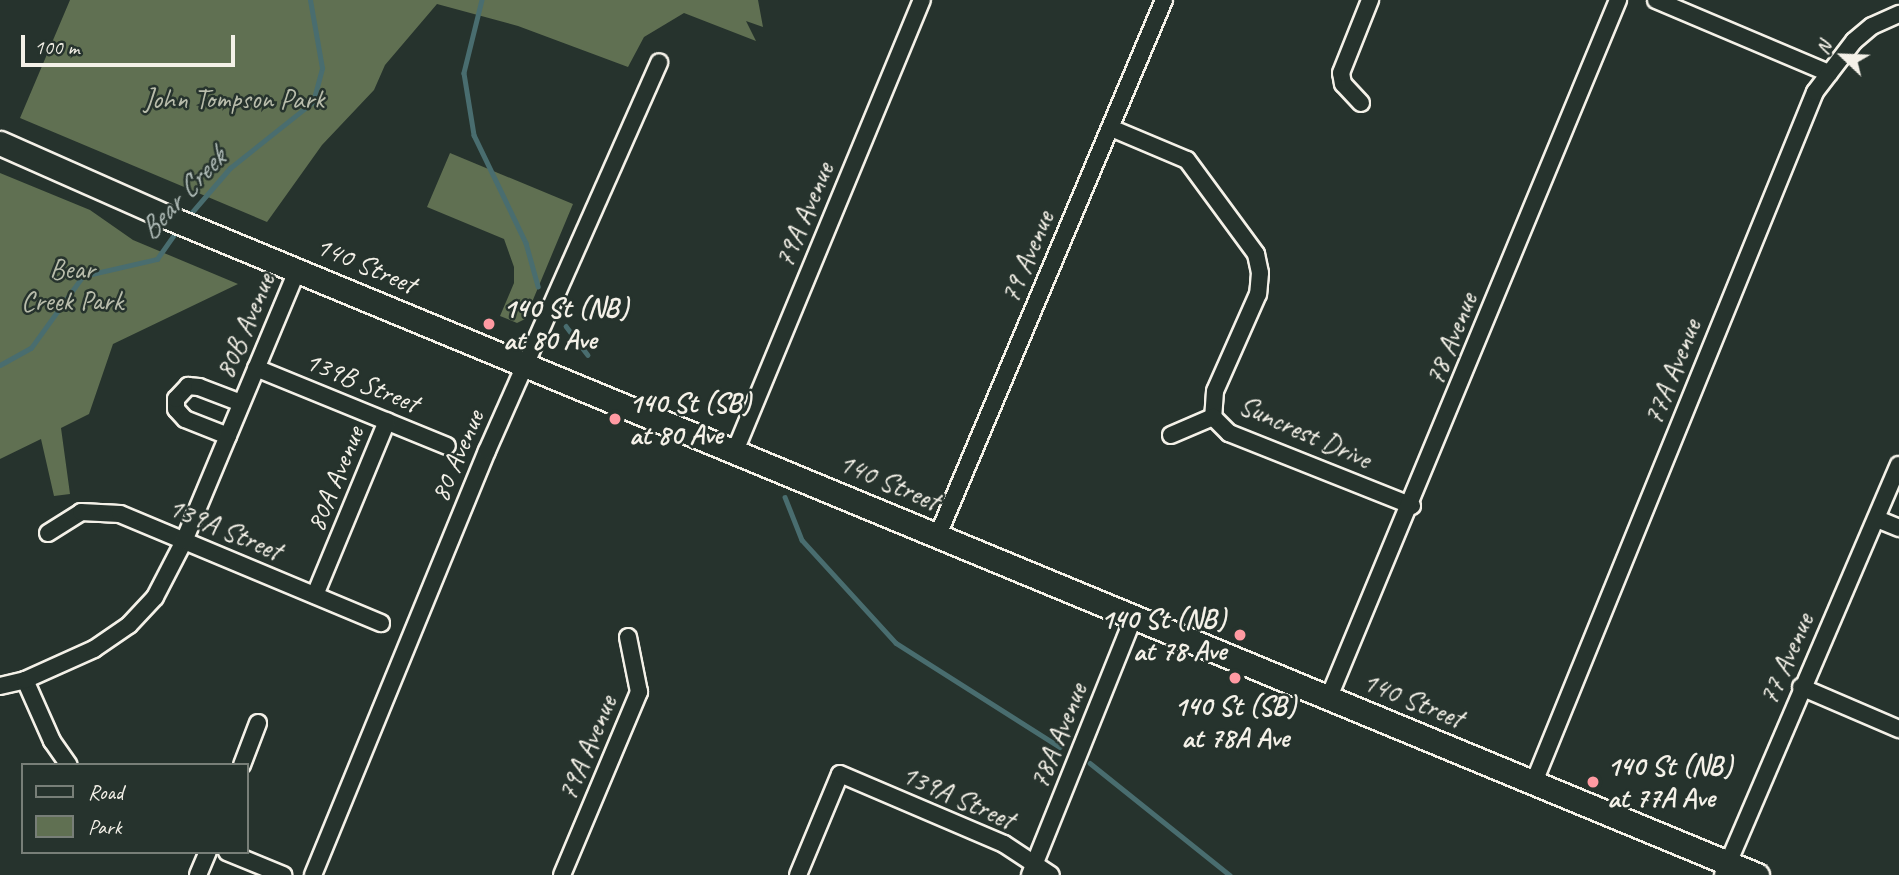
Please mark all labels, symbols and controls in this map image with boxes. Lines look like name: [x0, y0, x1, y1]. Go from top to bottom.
scale bar: [24, 21, 238, 65]
north arrow: [1808, 21, 1878, 91]
text: 100 m: [34, 34, 79, 60]
text: N: [1810, 38, 1837, 58]
park label: John Tompson Park: [144, 82, 324, 116]
water label: Bear Creek: [131, 141, 233, 247]
street label: 79A Avenue: [767, 158, 841, 272]
street label: 79 Avenue: [993, 206, 1061, 308]
street label: 140 Street: [311, 229, 421, 301]
park label: Bear Creek Park: [21, 252, 123, 318]
street label: 80B Avenue: [208, 268, 282, 384]
street label: 78 Avenue: [1417, 288, 1485, 390]
place label: 140 St (NB) at 80 Ave: [503, 291, 628, 357]
street label: 77A Avenue: [1636, 315, 1708, 429]
marker: 140 St (NB) at 80 Ave: [481, 316, 497, 332]
street label: 139B Street: [300, 344, 424, 420]
place label: 140 St (SB) at 80 Ave: [629, 386, 751, 452]
street label: Suncrest Drive: [1234, 388, 1376, 476]
street label: 80 Avenue: [423, 405, 491, 507]
marker: 140 St (SB) at 80 Ave: [607, 411, 623, 427]
street label: 80A Avenue: [299, 422, 371, 536]
street label: 140 Street: [834, 446, 944, 518]
street label: 139A Street: [163, 490, 287, 568]
place label: 140 St (NB) at 78 Ave: [1101, 602, 1226, 668]
street label: 77 Avenue: [1751, 608, 1821, 710]
marker: 140 St (NB) at 78 Ave: [1232, 627, 1248, 643]
street label: 140 Street: [1358, 665, 1468, 735]
marker: 140 St (SB) at 78A Ave: [1227, 670, 1243, 686]
street label: 78A Avenue: [1022, 679, 1094, 793]
place label: 140 St (SB) at 78A Ave: [1174, 689, 1296, 755]
street label: 79A Avenue: [550, 691, 624, 805]
place label: 140 St (NB) at 77A Ave: [1607, 749, 1732, 815]
street label: 139A Street: [897, 757, 1019, 837]
legend: [21, 763, 248, 854]
marker: 140 St (NB) at 77A Ave: [1585, 774, 1601, 790]
text: Road: [88, 779, 123, 805]
text: Park: [88, 814, 121, 840]

